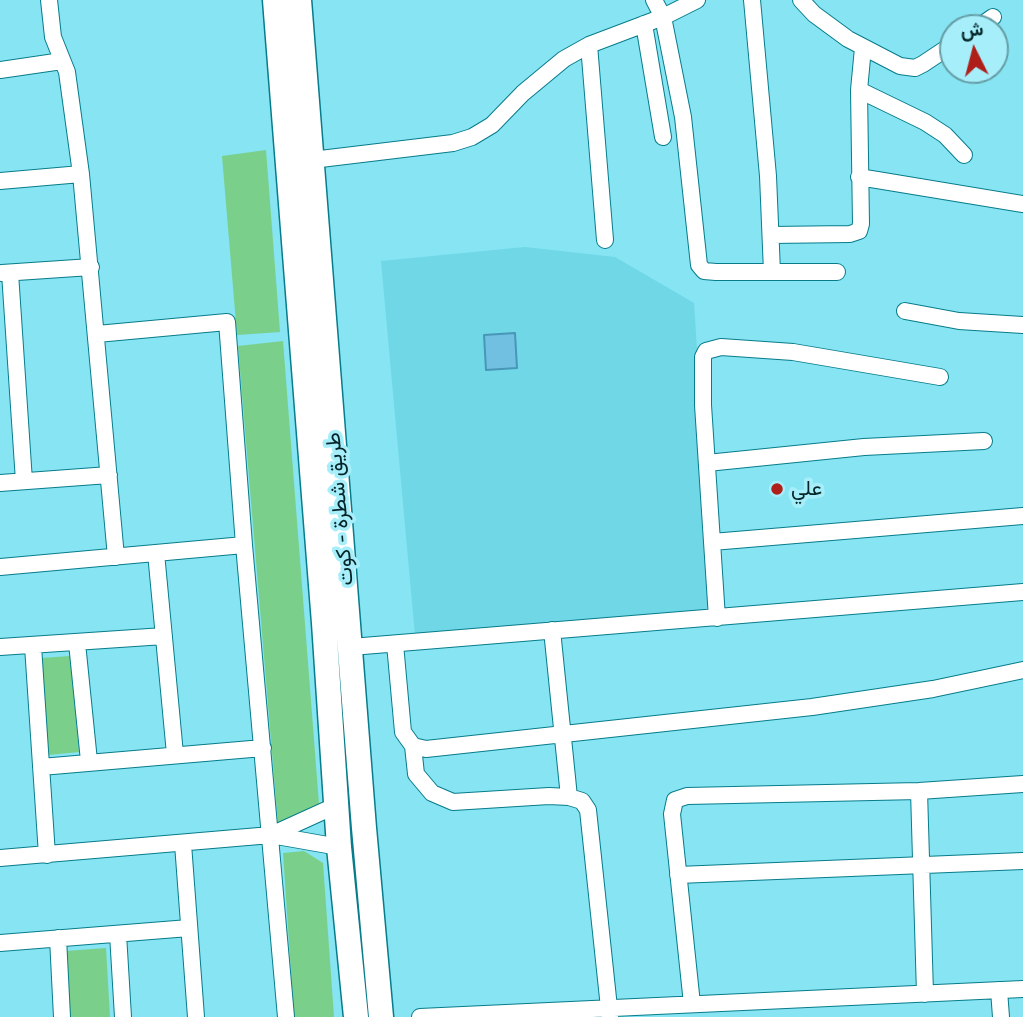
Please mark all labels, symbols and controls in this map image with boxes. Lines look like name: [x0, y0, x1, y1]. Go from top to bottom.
north arrow: [939, 14, 1009, 84]
text: ش: [959, 17, 985, 42]
street label: طريق شطرة - كوت: [321, 431, 359, 587]
place label: علي: [791, 476, 822, 502]
marker: علي: [769, 481, 785, 497]

